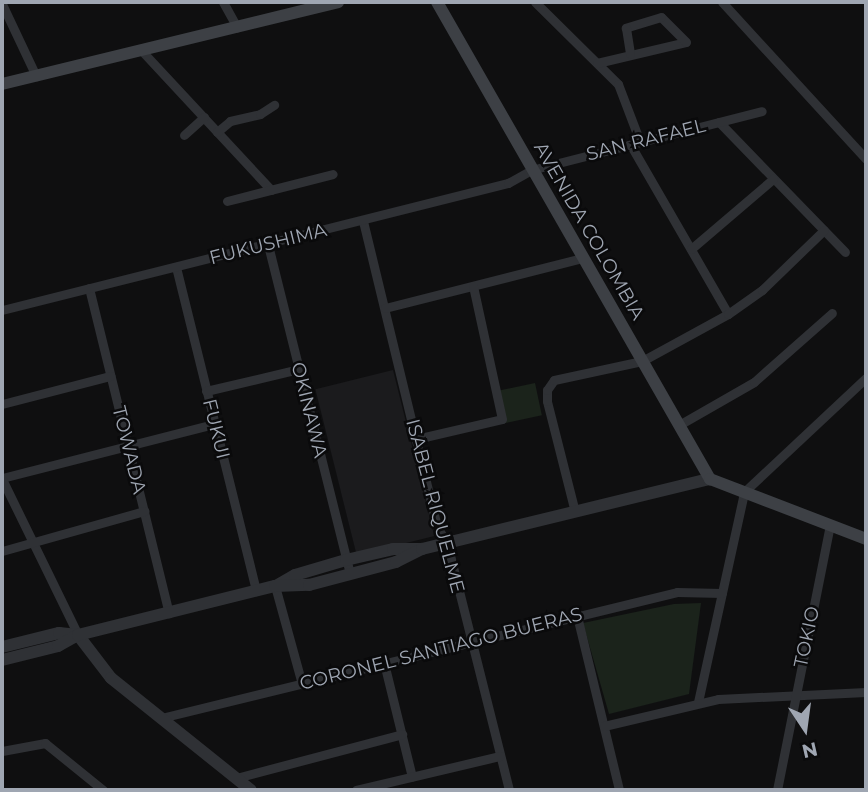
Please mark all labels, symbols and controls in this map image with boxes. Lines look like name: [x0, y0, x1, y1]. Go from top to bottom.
street label: SAN RAFAEL: [584, 114, 708, 166]
street label: AVENIDA COLOMBIA: [529, 138, 649, 324]
street label: FUKUSHIMA: [207, 218, 329, 270]
street label: OKINAWA: [286, 360, 332, 460]
street label: FUKUI: [198, 397, 234, 461]
street label: TOWADA: [107, 404, 151, 496]
street label: ISABEL RIQUELME: [401, 416, 469, 596]
street label: CORONEL SANTIAGO BUERAS: [297, 603, 585, 695]
street label: TOKIO: [789, 604, 825, 670]
north arrow: [770, 694, 840, 764]
text: N: [800, 737, 820, 763]

